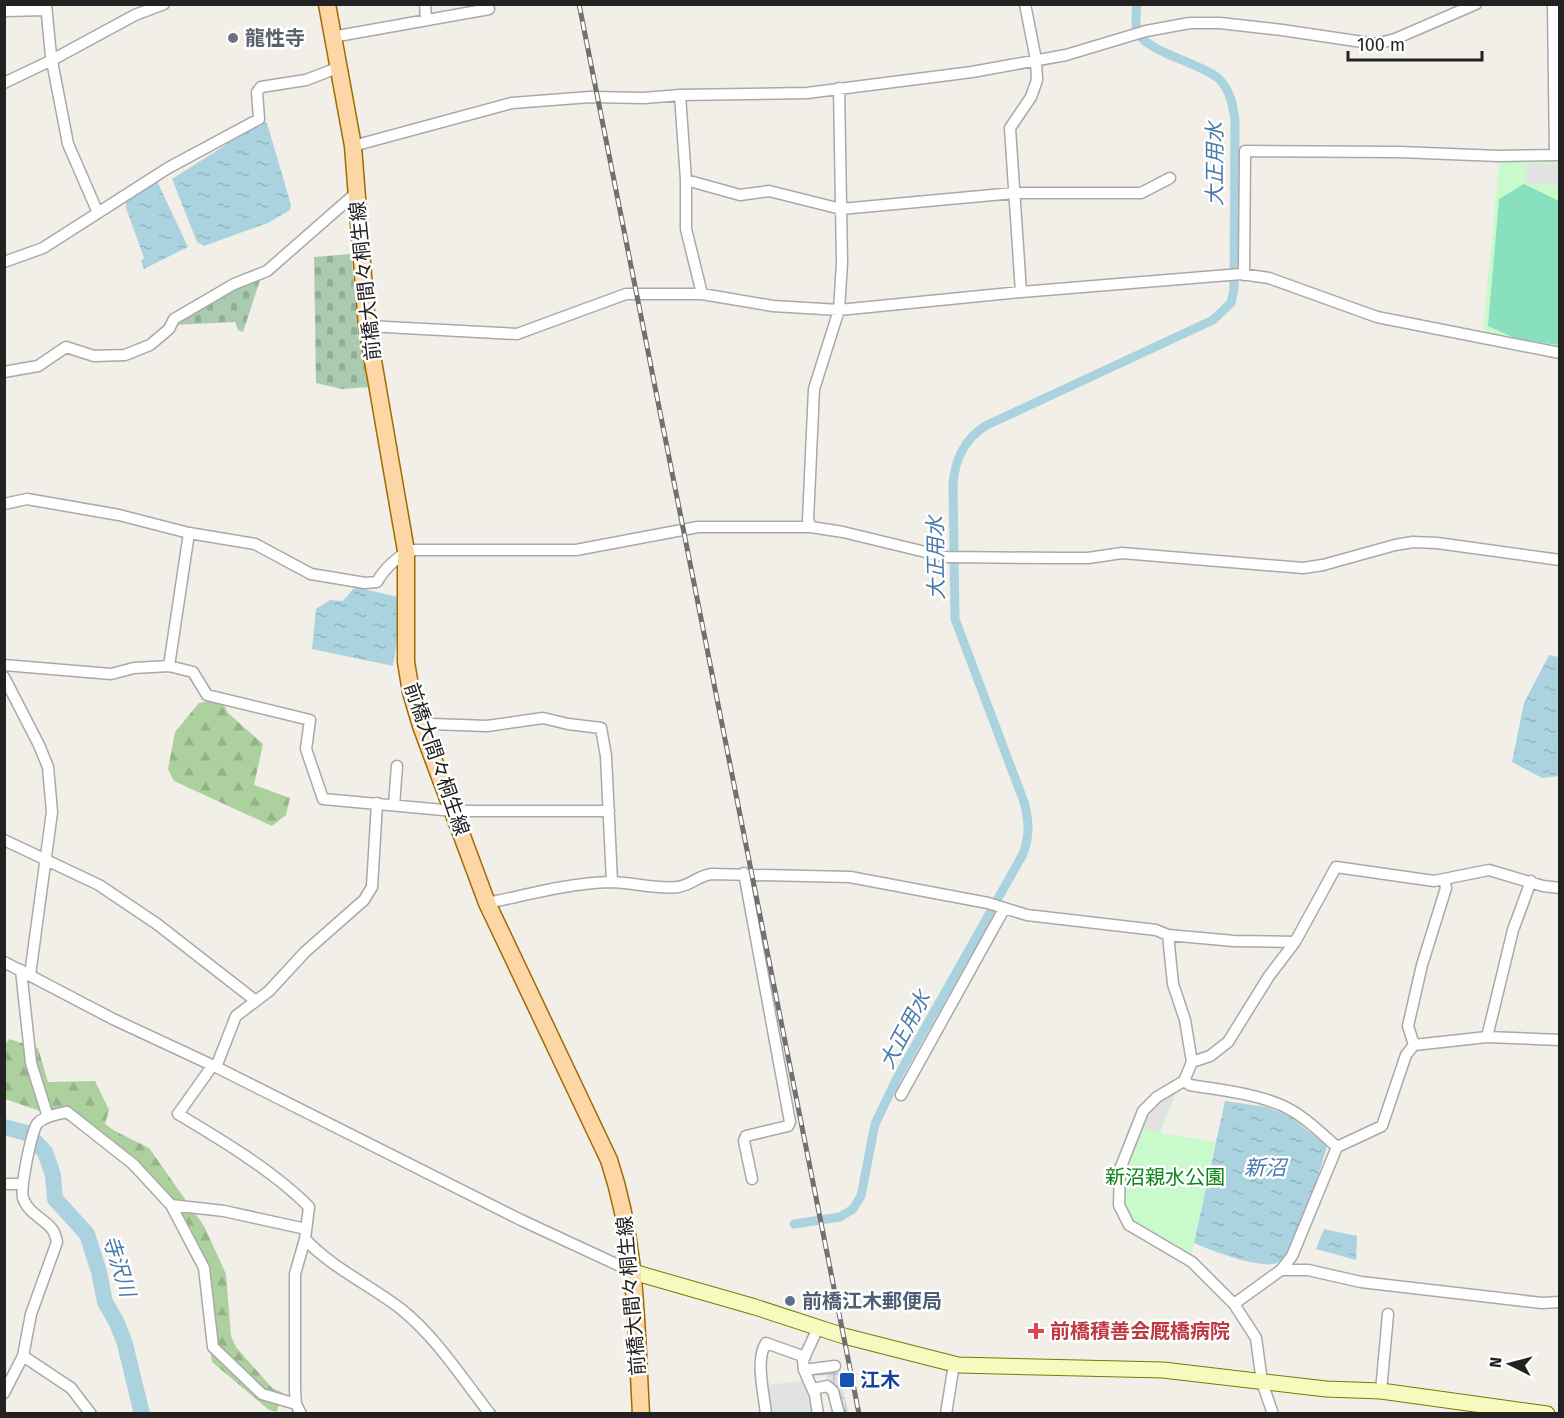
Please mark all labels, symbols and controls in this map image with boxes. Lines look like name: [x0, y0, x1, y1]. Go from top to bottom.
scale bar: [1348, 24, 1482, 62]
place label: 龍性寺: [245, 26, 305, 50]
marker: 龍性寺: [226, 31, 240, 45]
text: 100 m: [1357, 34, 1405, 56]
water label: 大正用水: [1202, 120, 1228, 206]
street label: 前橋大間々桐生線: [345, 200, 385, 362]
water label: 大正用水: [922, 514, 950, 600]
street label: 前橋大間々桐生線: [400, 679, 474, 839]
water label: 大正用水: [874, 985, 937, 1073]
water label: 新沼: [1244, 1155, 1289, 1181]
park label: 新沼親水公園: [1105, 1165, 1225, 1189]
street label: 前橋大間々桐生線: [612, 1215, 650, 1377]
water label: 寺沢川: [97, 1232, 141, 1302]
place label: 前橋江木郵便局: [802, 1289, 942, 1313]
marker: 前橋江木郵便局: [783, 1294, 797, 1308]
place label: 前橋積善会厩橋病院: [1050, 1319, 1230, 1343]
marker: 前橋積善会厩橋病院: [1027, 1322, 1045, 1340]
north arrow: [1480, 1334, 1540, 1394]
text: N: [1486, 1356, 1506, 1369]
place label: 江木: [860, 1368, 900, 1392]
marker: 江木: [838, 1371, 856, 1389]

